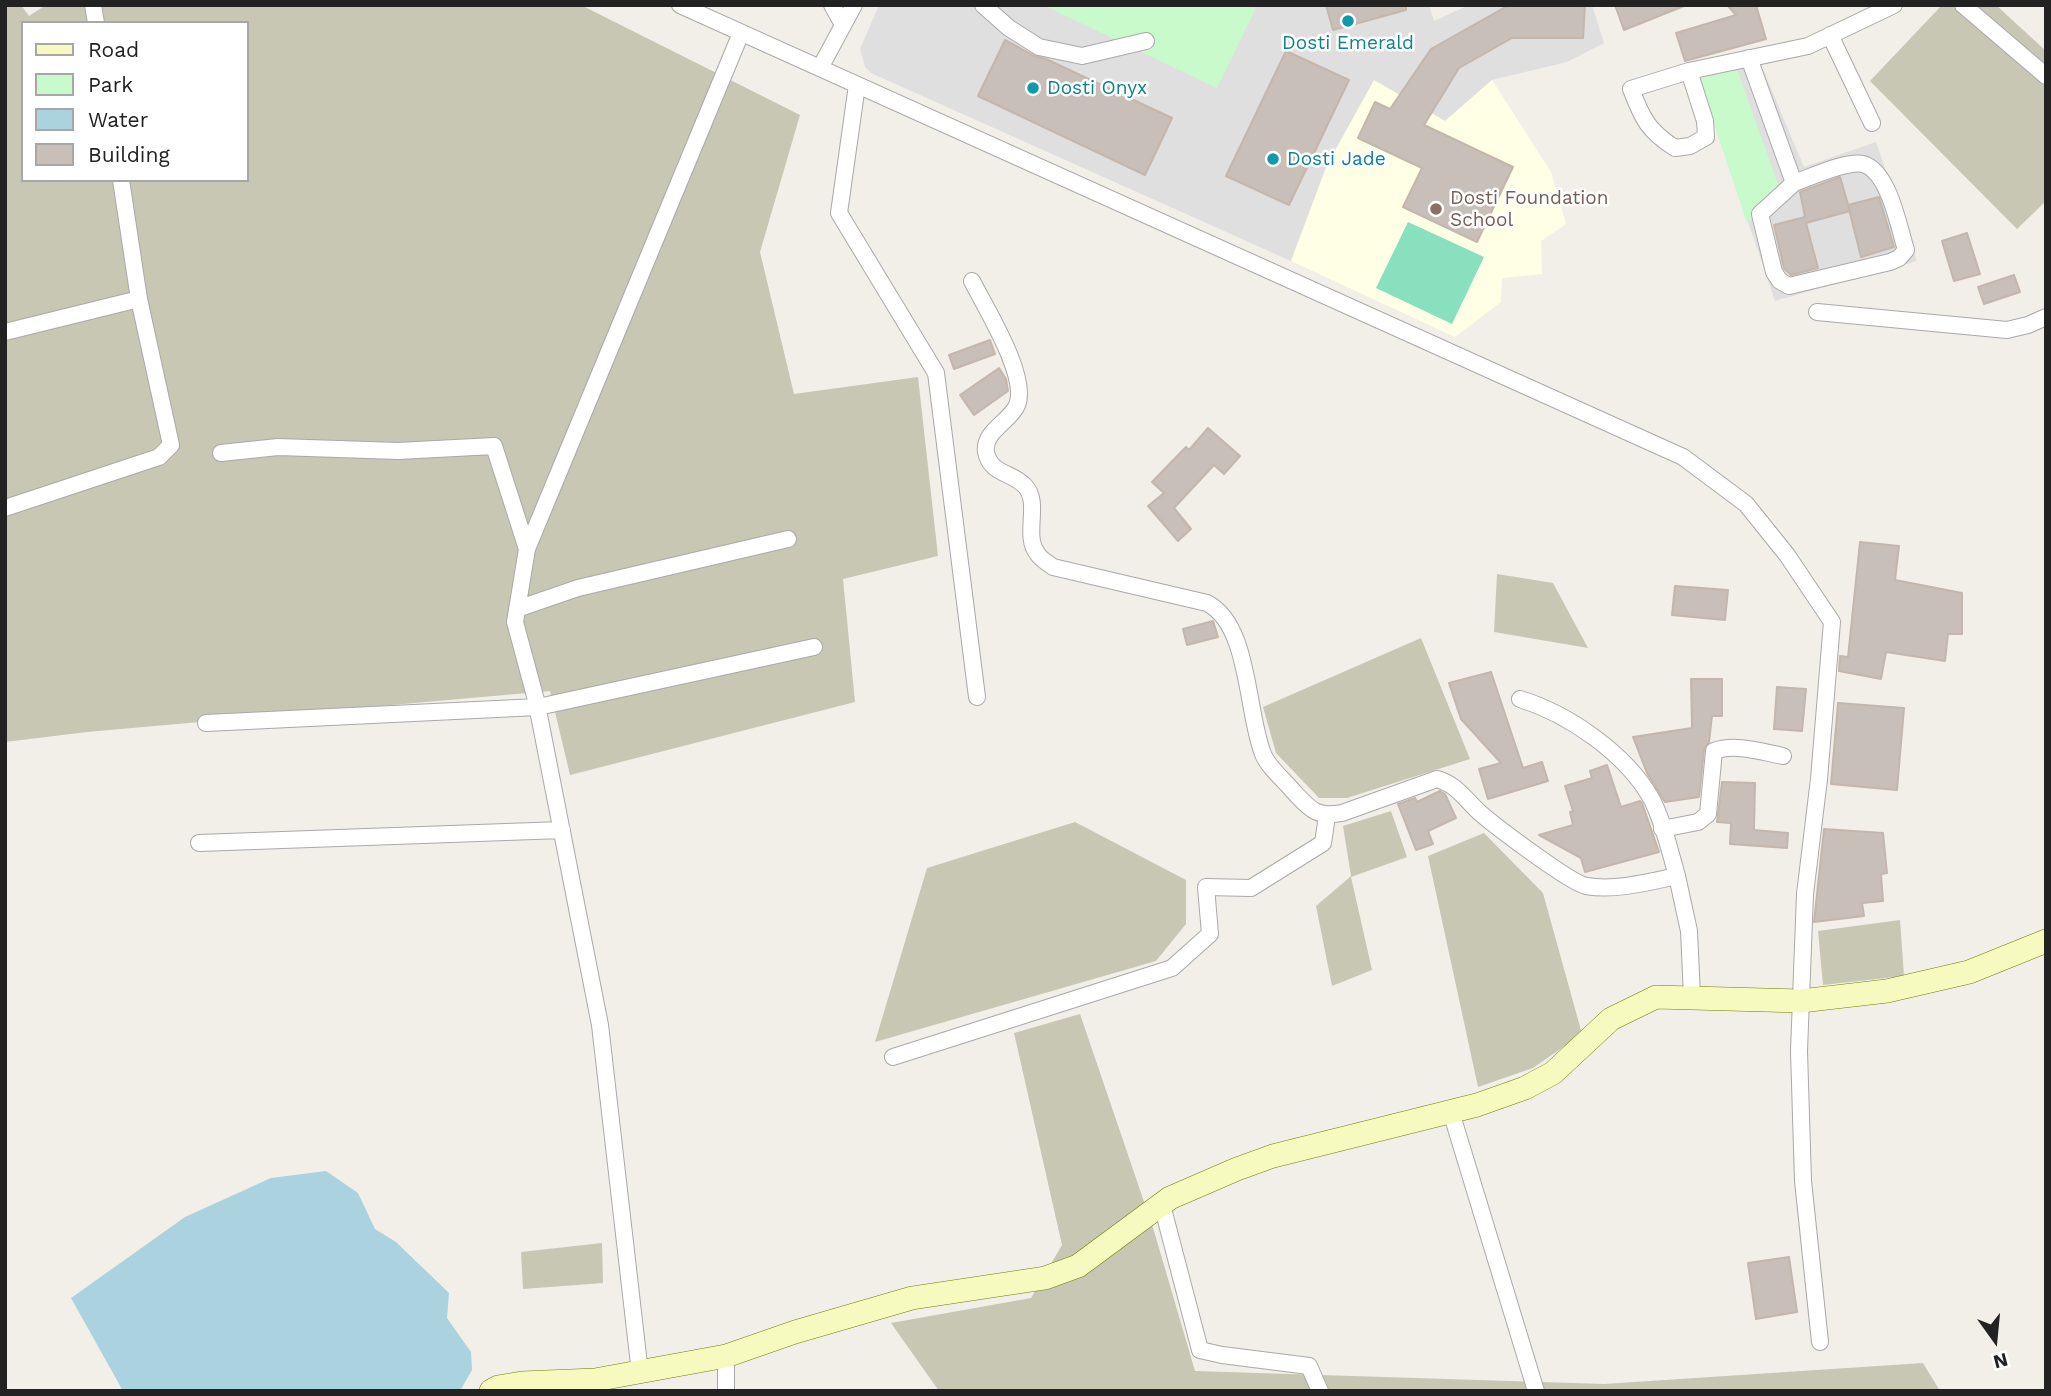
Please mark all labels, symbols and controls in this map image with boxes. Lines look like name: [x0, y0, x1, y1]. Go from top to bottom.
marker: Dosti Emerald: [1340, 13, 1356, 29]
legend: [21, 21, 248, 182]
place label: Dosti Emerald: [1282, 32, 1414, 54]
text: Road: [88, 37, 139, 62]
text: Park: [88, 72, 133, 97]
place label: Dosti Onyx: [1047, 77, 1147, 99]
marker: Dosti Onyx: [1025, 80, 1041, 96]
text: Water: [88, 107, 148, 132]
text: Building: [88, 142, 170, 167]
place label: Dosti Jade: [1287, 148, 1386, 170]
marker: Dosti Jade: [1265, 151, 1281, 167]
place label: Dosti Foundation School: [1450, 187, 1608, 231]
marker: Dosti Foundation School: [1428, 201, 1444, 217]
north arrow: [1960, 1305, 2030, 1375]
text: N: [1991, 1348, 2010, 1374]

